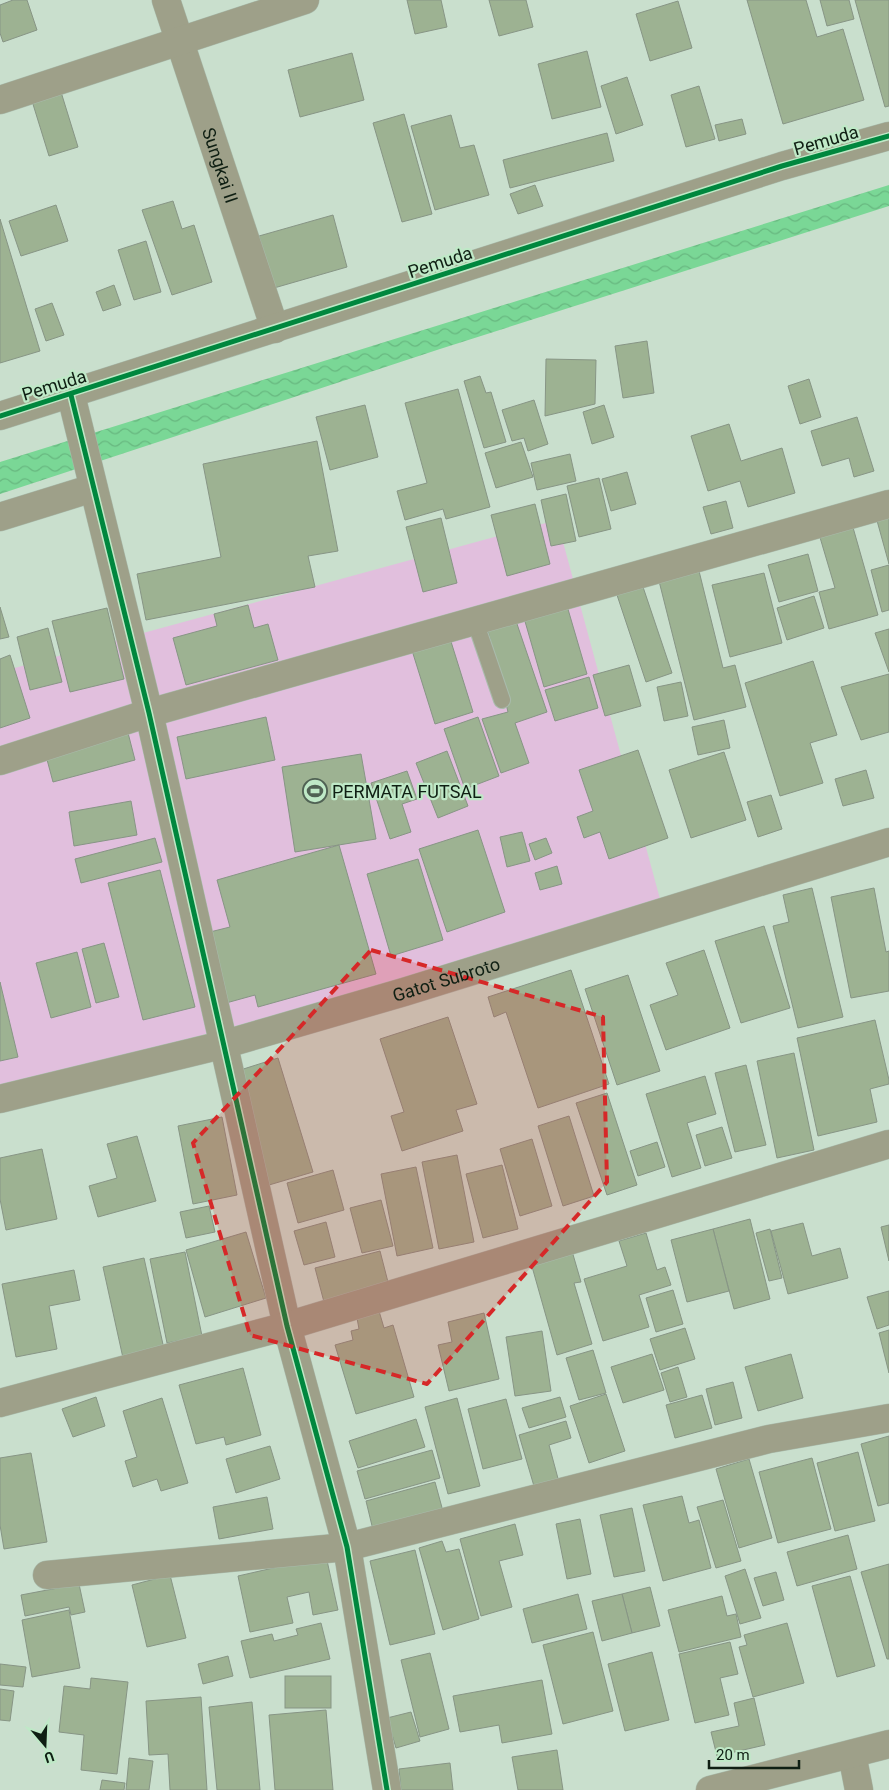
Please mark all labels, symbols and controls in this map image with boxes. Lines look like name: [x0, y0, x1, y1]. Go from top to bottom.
street label: Pemuda: [791, 121, 861, 159]
street label: Sungkai II: [198, 125, 243, 206]
street label: Pemuda: [405, 242, 475, 282]
street label: Pemuda: [19, 365, 89, 405]
sports icon: PERMATA FUTSAL: [302, 778, 328, 804]
place label: PERMATA FUTSAL: [332, 781, 482, 802]
street label: Gatot Subroto: [390, 953, 502, 1005]
north arrow: [20, 1720, 70, 1770]
scale bar: [709, 1738, 799, 1770]
text: 20 m: [716, 1746, 750, 1764]
text: U: [42, 1748, 56, 1766]

